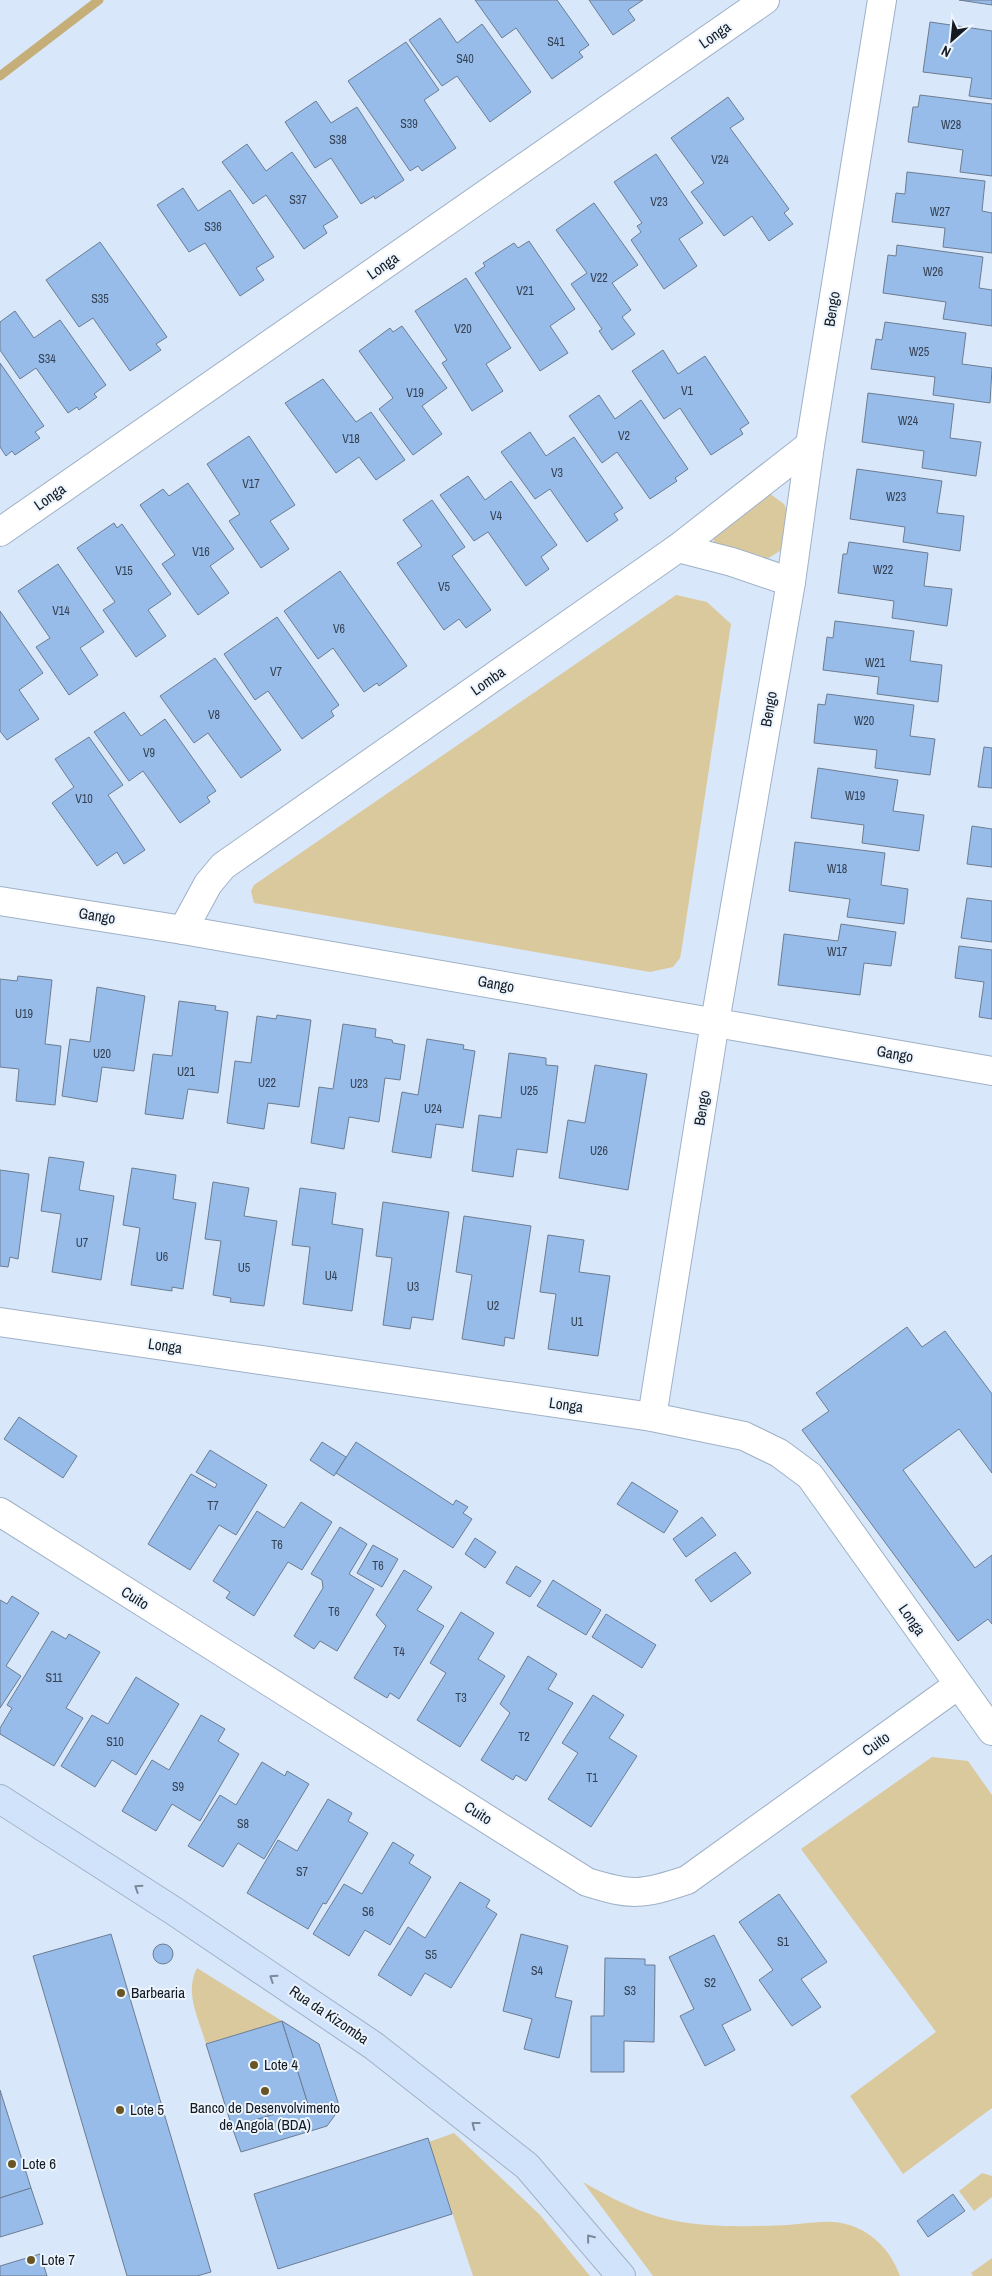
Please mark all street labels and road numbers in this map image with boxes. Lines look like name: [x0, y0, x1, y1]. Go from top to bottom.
street label: Longa: [695, 16, 735, 53]
street label: Longa: [363, 247, 403, 284]
street label: Bengo: [818, 290, 845, 328]
street label: Longa: [30, 478, 70, 515]
street label: Lomba: [466, 661, 509, 700]
street label: Bengo: [755, 689, 782, 728]
street label: Gango: [77, 902, 117, 929]
street label: Gango: [476, 970, 516, 997]
street label: Gango: [875, 1040, 915, 1067]
street label: Bengo: [688, 1089, 715, 1127]
street label: Longa: [147, 1333, 184, 1358]
street label: Longa: [548, 1392, 585, 1417]
street label: Cuito: [117, 1581, 153, 1614]
street label: Longa: [894, 1600, 931, 1640]
street label: Cuito: [858, 1726, 894, 1761]
street label: Cuito: [460, 1796, 496, 1829]
street label: Rua da Kizomba: [285, 1980, 373, 2049]

